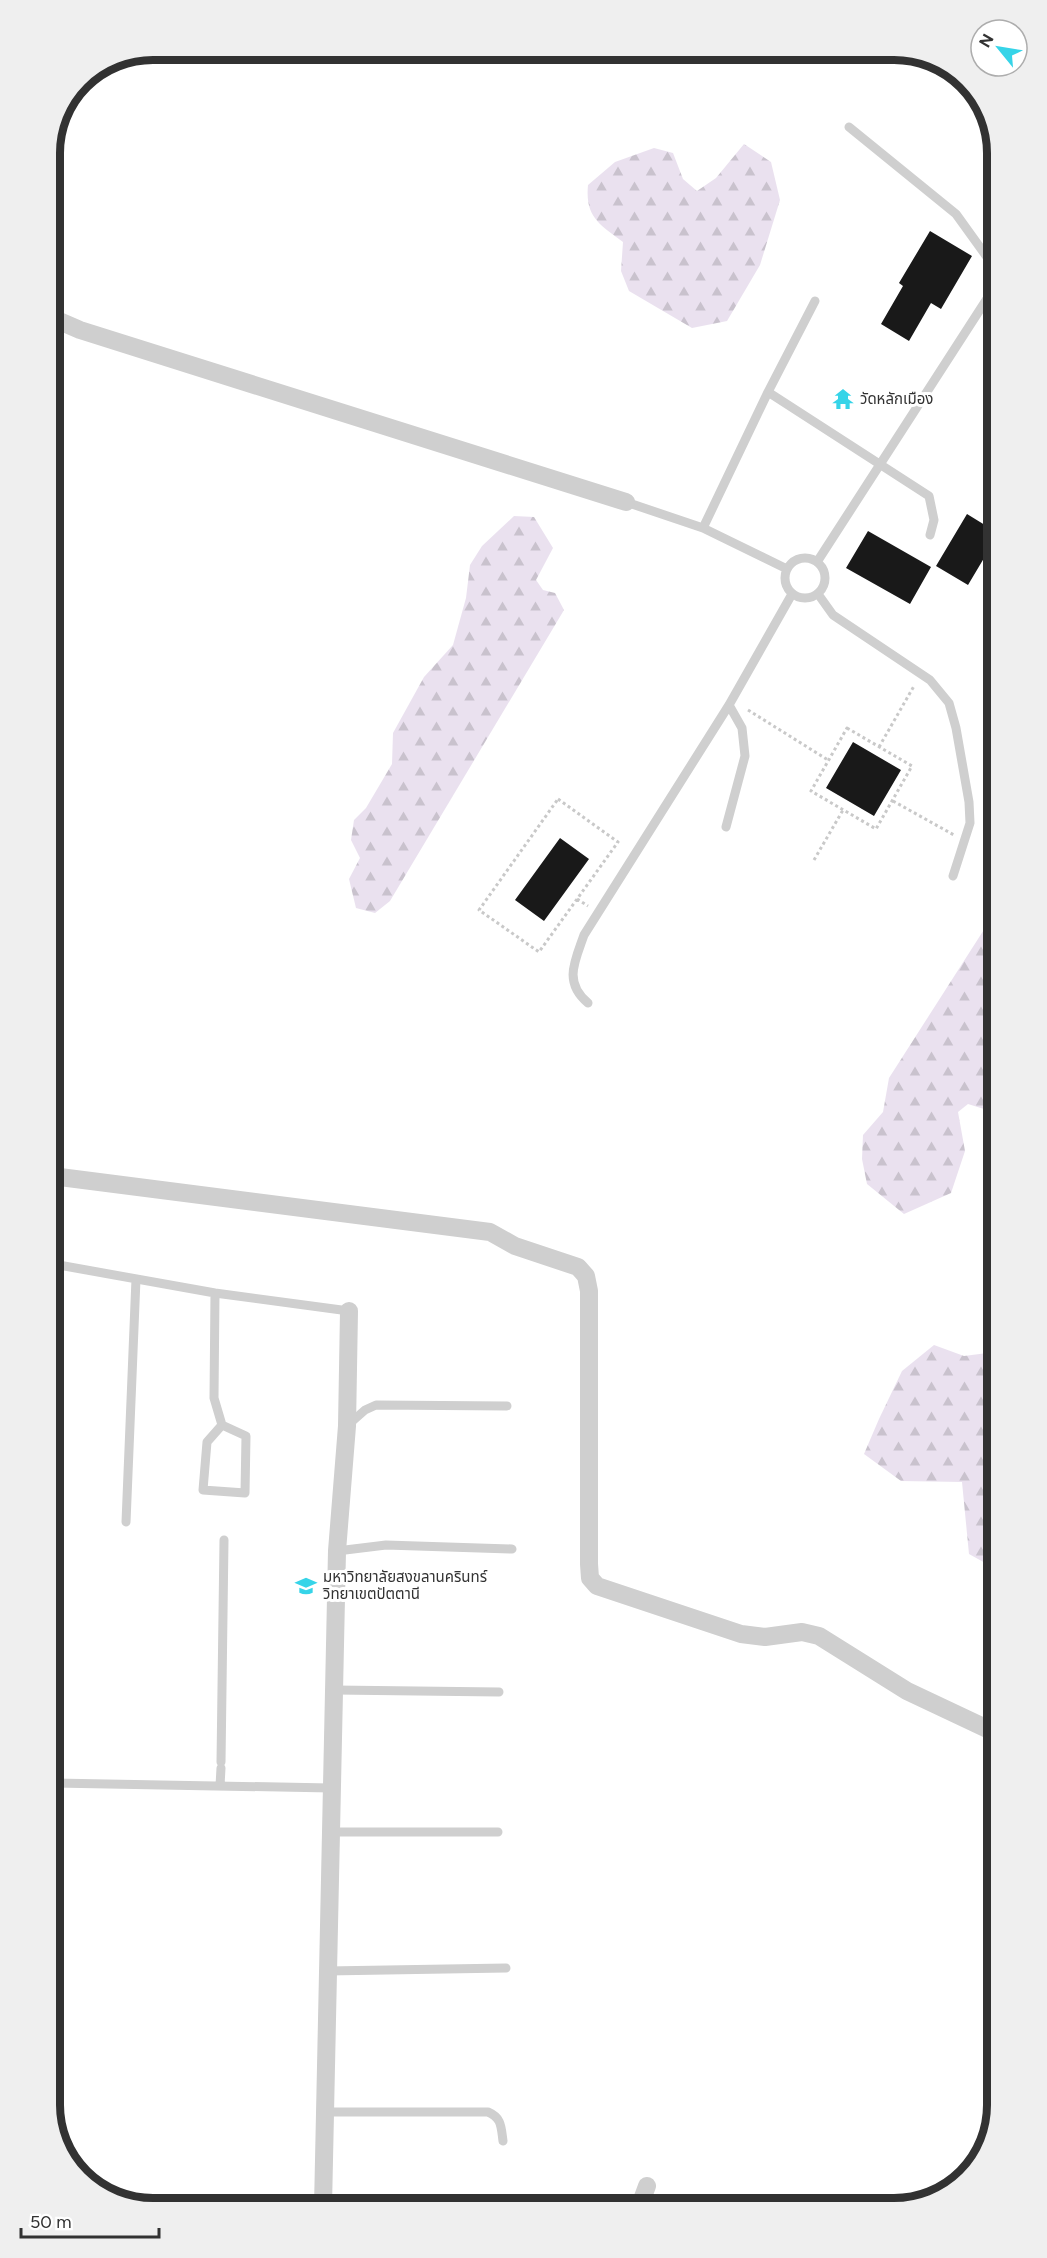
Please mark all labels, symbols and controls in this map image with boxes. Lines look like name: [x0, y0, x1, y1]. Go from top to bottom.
north arrow: [969, 18, 1029, 78]
text: N: [975, 31, 998, 51]
temple icon: วัดหลักเมือง: [831, 387, 855, 411]
place label: วัดหลักเมือง: [860, 390, 933, 408]
place label: มหาวิทยาลัยสงขลานครินทร์ วิทยาเขตปัตตานี: [323, 1568, 488, 1603]
school or university icon: มหาวิทยาลัยสงขลานครินทร์ วิทยาเขตปัตตานี: [294, 1574, 318, 1598]
scale bar: [21, 2201, 159, 2239]
text: 50 m: [30, 2211, 72, 2233]

